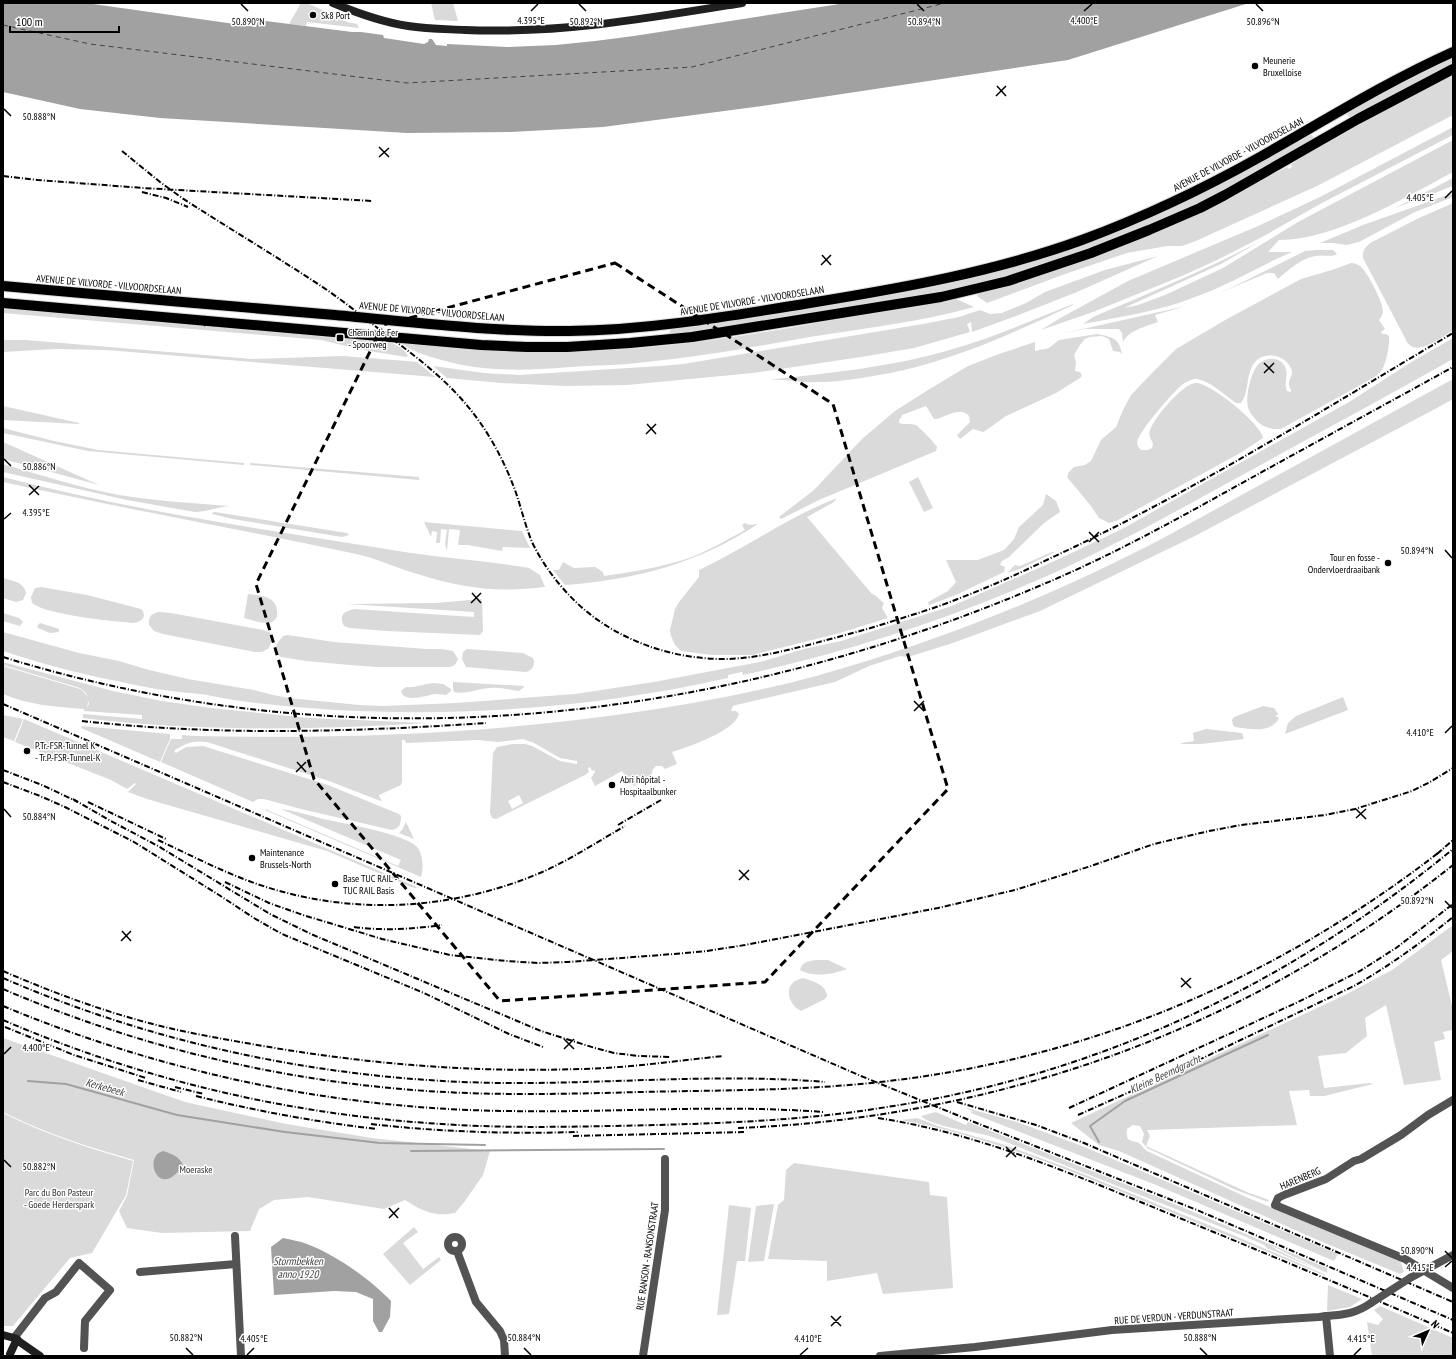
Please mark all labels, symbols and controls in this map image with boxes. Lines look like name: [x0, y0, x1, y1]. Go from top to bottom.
scale bar: [10, 8, 119, 34]
place label: Sk8 Port: [321, 9, 350, 22]
marker: Sk8 Port: [308, 10, 318, 20]
text: 100 m: [16, 14, 43, 29]
text: 4.395°E: [517, 14, 545, 27]
text: 4.400°E: [1070, 14, 1098, 27]
text: 50.890°N: [231, 15, 265, 28]
text: 50.892°N: [569, 15, 603, 28]
text: 50.894°N: [907, 15, 941, 28]
text: 50.896°N: [1246, 15, 1280, 28]
place label: Meunerie Bruxelloise: [1263, 54, 1302, 79]
marker: Meunerie Bruxelloise: [1250, 61, 1260, 71]
text: 50.888°N: [22, 110, 56, 123]
street label: AVENUE DE VILVORDE - VILVOORDSELAAN: [1171, 115, 1306, 194]
text: 4.405°E: [1406, 191, 1434, 204]
street label: AVENUE DE VILVORDE - VILVOORDSELAAN: [36, 272, 182, 297]
street label: AVENUE DE VILVORDE - VILVOORDSELAAN: [679, 283, 825, 318]
street label: AVENUE DE VILVORDE - VILVOORDSELAAN: [359, 299, 505, 324]
place label: Chemin de Fer - Spoorweg: [348, 326, 398, 351]
marker: Chemin de Fer - Spoorweg: [335, 333, 345, 343]
text: 50.886°N: [22, 460, 56, 473]
text: 4.395°E: [22, 506, 50, 519]
text: 50.894°N: [1400, 544, 1434, 557]
place label: Tour en fosse - Ondervloerdraaibank: [1308, 551, 1380, 576]
marker: Tour en fosse - Ondervloerdraaibank: [1383, 558, 1393, 568]
text: 4.410°E: [1406, 726, 1434, 739]
place label: P.Tr.-FSR-Tunnel K - Tr.P.-FSR-Tunnel-K: [35, 739, 101, 764]
marker: P.Tr.-FSR-Tunnel K - Tr.P.-FSR-Tunnel-K: [22, 746, 32, 756]
place label: Abri hôpital - Hospitaalbunker: [620, 773, 677, 798]
marker: Abri hôpital - Hospitaalbunker: [607, 780, 617, 790]
text: 50.884°N: [22, 810, 56, 823]
place label: Maintenance Brussels-North: [260, 846, 311, 871]
marker: Maintenance Brussels-North: [247, 853, 257, 863]
place label: Base TUC RAIL - TUC RAIL Basis: [343, 872, 398, 897]
marker: Base TUC RAIL - TUC RAIL Basis: [330, 879, 340, 889]
text: 50.892°N: [1400, 894, 1434, 907]
text: 4.400°E: [22, 1041, 50, 1054]
water label: Kleine Beemdgracht: [1127, 1051, 1204, 1097]
water label: Kerkebeek: [84, 1075, 127, 1100]
text: 50.882°N: [22, 1160, 56, 1173]
park label: Moeraske: [180, 1163, 212, 1176]
street label: HARENBERG: [1278, 1164, 1323, 1193]
park label: Parc du Bon Pasteur - Goede Herderspark: [24, 1186, 94, 1211]
street label: RUE RANSON - RANSONSTRAAT: [633, 1201, 662, 1311]
text: 50.890°N: [1400, 1244, 1434, 1257]
water label: Stormbekken anno 1920: [273, 1254, 324, 1281]
text: 4.415°E: [1406, 1261, 1434, 1274]
street label: RUE DE VERDUN - VERDUNSTRAAT: [1114, 1306, 1235, 1327]
north arrow: [1408, 1311, 1448, 1351]
text: N: [1428, 1317, 1442, 1331]
text: 50.882°N: [169, 1331, 203, 1344]
text: 50.884°N: [507, 1331, 541, 1344]
text: 50.888°N: [1183, 1331, 1217, 1344]
text: 4.405°E: [240, 1332, 268, 1345]
text: 4.410°E: [794, 1332, 822, 1345]
text: 4.415°E: [1347, 1332, 1375, 1345]

